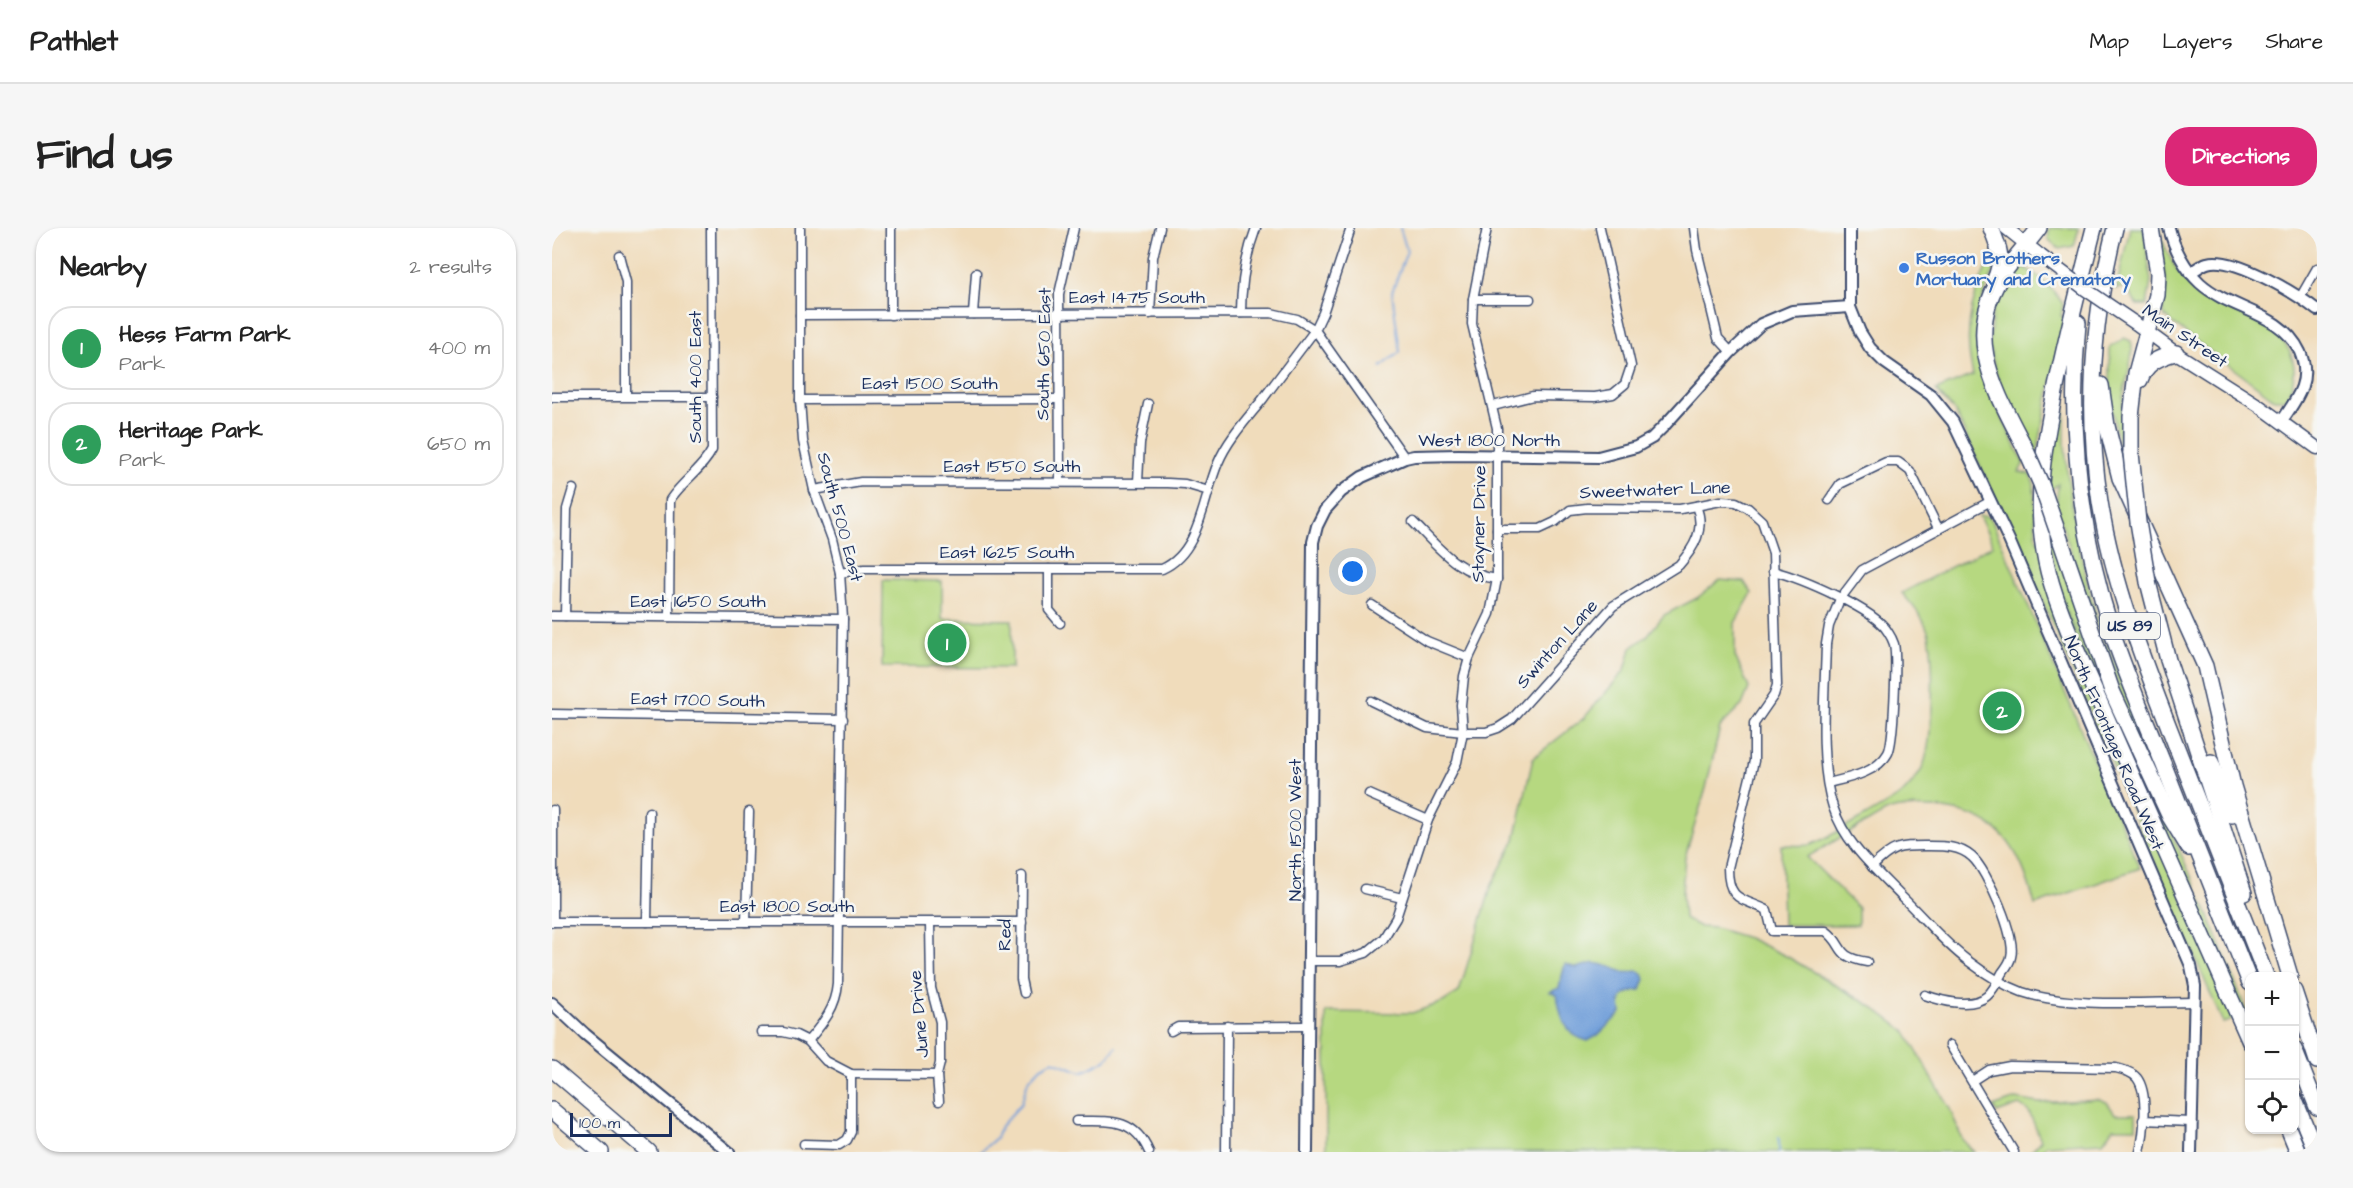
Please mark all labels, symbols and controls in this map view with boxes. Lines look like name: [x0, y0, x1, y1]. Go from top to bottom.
text: Pathlet: [30, 22, 118, 61]
text: Map: [2089, 27, 2129, 56]
text: Layers: [2162, 27, 2232, 56]
text: Share: [2265, 27, 2323, 56]
text: Find us: [36, 127, 173, 185]
button: Directions: [2165, 127, 2317, 186]
place label: Russon Brothers Mortuary and Crematory: [1916, 246, 2131, 293]
text: Nearby: [60, 249, 147, 285]
text: 2 results: [409, 253, 492, 281]
marker: Russon Brothers Mortuary and Crematory: [1897, 261, 1911, 275]
street label: East 1475 South: [1069, 285, 1205, 310]
street label: South 650 East: [1030, 287, 1058, 421]
street label: Main Street: [2137, 298, 2233, 374]
street label: South 400 East: [683, 310, 708, 443]
text: Hess Farm Park: [119, 319, 291, 350]
text: 1: [80, 334, 83, 362]
text: 400 m: [428, 334, 490, 362]
text: Park: [119, 350, 165, 378]
street label: East 1500 South: [862, 371, 998, 396]
text: Heritage Park: [119, 415, 263, 446]
street label: West 1800 North: [1418, 428, 1560, 453]
text: 2: [76, 430, 87, 458]
text: 650 m: [427, 430, 490, 458]
text: Park: [119, 446, 165, 474]
street label: South 500 East: [811, 450, 869, 585]
street label: East 1550 South: [944, 454, 1080, 479]
street label: Stayner Drive: [1465, 465, 1494, 583]
street label: Sweetwater Lane: [1579, 475, 1731, 505]
street label: East 1625 South: [940, 540, 1074, 565]
your location: [1338, 557, 1367, 586]
street label: East 1650 South: [630, 589, 766, 614]
street label: Swinton Lane: [1510, 594, 1604, 694]
road number: US 89: [2100, 613, 2160, 639]
pin: 1: [928, 620, 966, 666]
street label: North Frontage Road West: [2057, 632, 2171, 855]
street label: East 1700 South: [631, 686, 765, 714]
pin: 2: [1982, 688, 2022, 734]
street label: North 1500 West: [1283, 758, 1308, 901]
street label: East 1800 South: [720, 894, 854, 919]
street label: Red: [992, 919, 1018, 951]
street label: June Drive: [903, 969, 935, 1059]
map controls: [2245, 972, 2299, 1134]
button: +: [2245, 972, 2299, 1026]
button: −: [2245, 1026, 2299, 1080]
button: locate: [2245, 1080, 2299, 1134]
scale bar: [570, 1110, 672, 1138]
text: 100 m: [579, 1112, 620, 1134]

